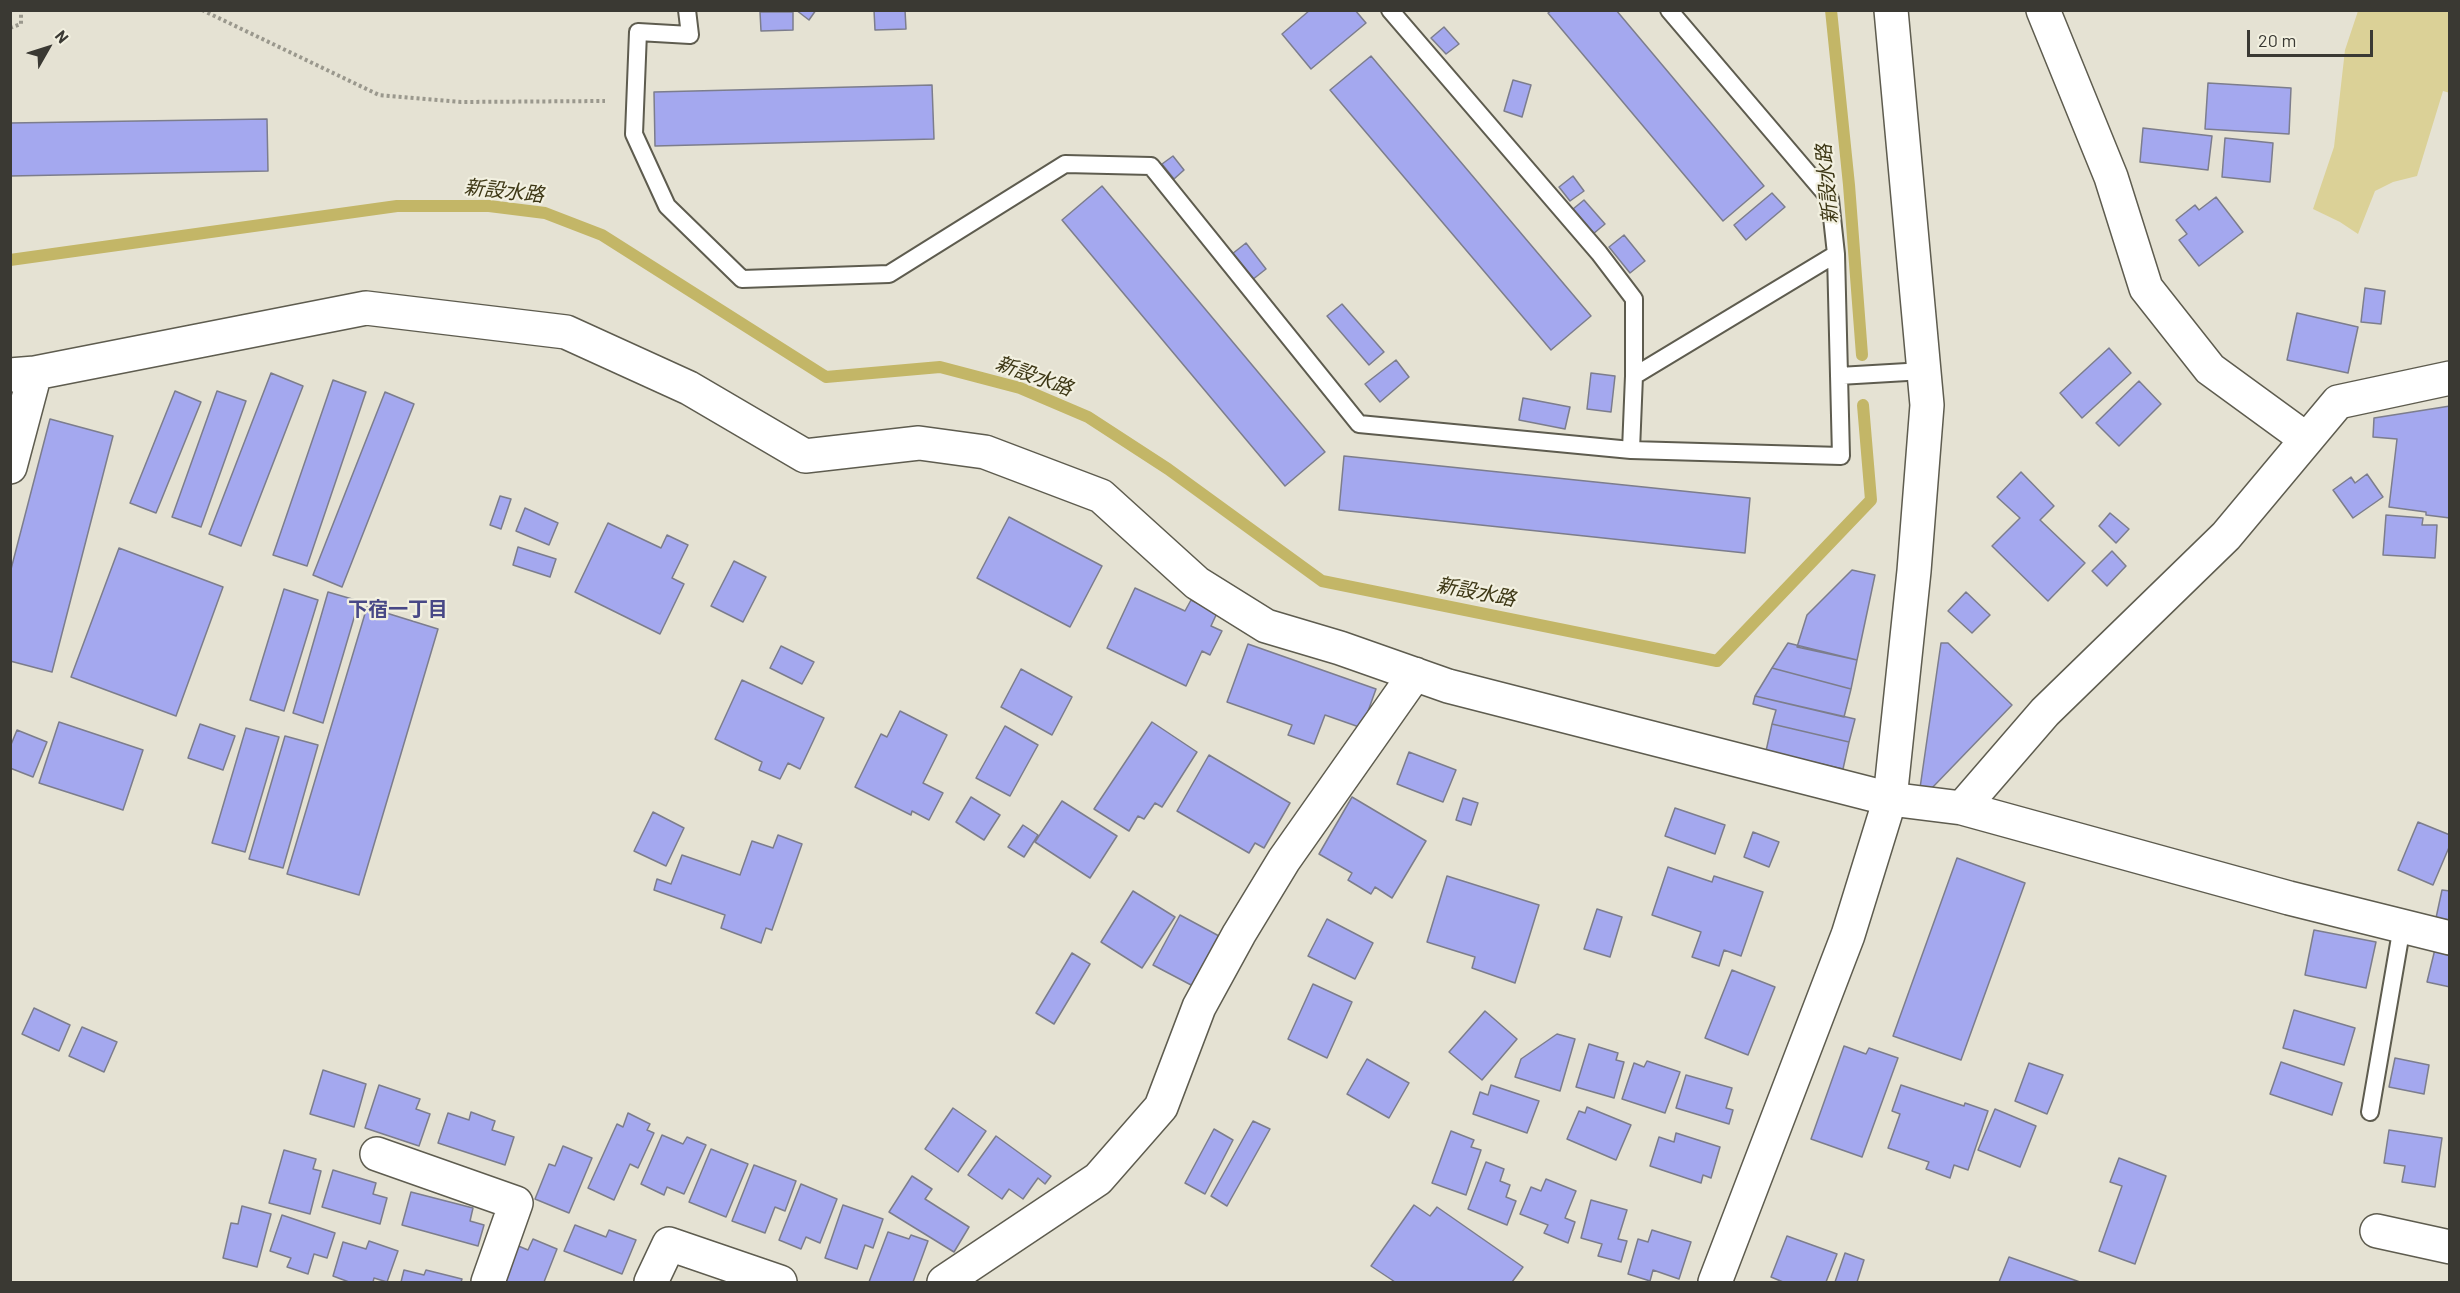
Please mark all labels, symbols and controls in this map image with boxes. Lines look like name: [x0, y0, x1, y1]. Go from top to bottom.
north arrow: [18, 18, 78, 78]
scale bar: [2250, 18, 2376, 56]
text: N: [52, 26, 73, 46]
text: 20 m: [2258, 29, 2296, 51]
water label: 新設水路: [1812, 143, 1842, 225]
water label: 新設水路: [463, 175, 545, 207]
water label: 新設水路: [992, 351, 1076, 401]
water label: 新設水路: [1434, 573, 1518, 611]
district label: 下宿一丁目: [348, 597, 448, 621]

